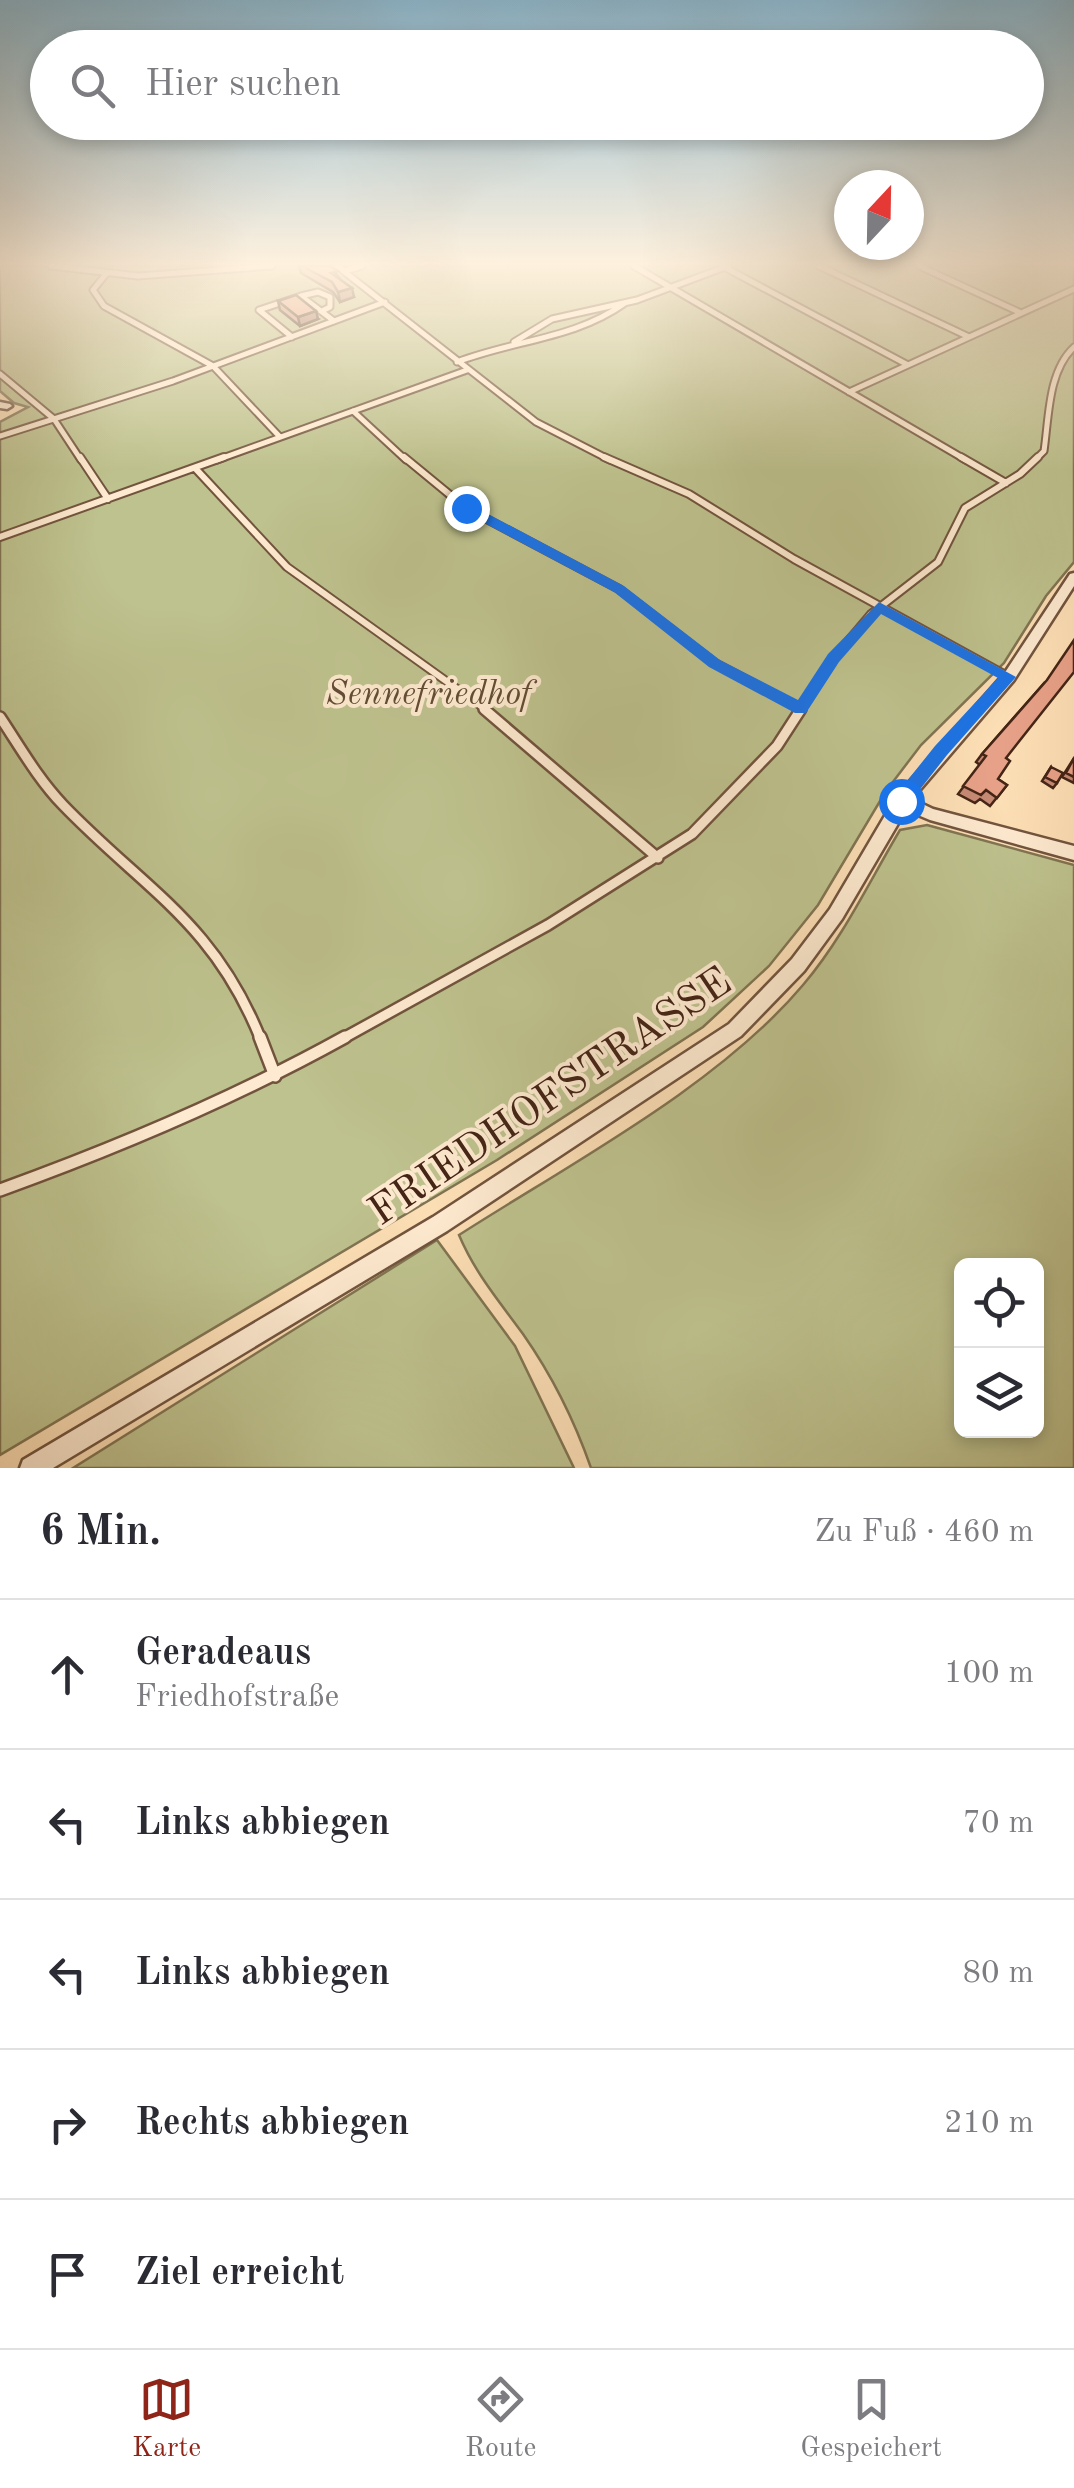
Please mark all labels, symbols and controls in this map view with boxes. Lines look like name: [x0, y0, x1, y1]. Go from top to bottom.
search box: [30, 30, 1044, 140]
icon: search: [65, 58, 120, 113]
text: Hier suchen: [145, 66, 341, 104]
north arrow: [834, 170, 924, 260]
route end: [444, 486, 490, 532]
park label: Sennefriedhof: [326, 677, 538, 712]
route start: [879, 779, 925, 825]
street label: FRIEDHOFSTRASSE: [362, 961, 740, 1235]
map controls: [954, 1258, 1044, 1438]
button: locate: [954, 1258, 1044, 1348]
button: layers: [954, 1348, 1044, 1438]
text: 6 Min.: [40, 1512, 161, 1554]
text: Zu Fuß · 460 m: [815, 1517, 1034, 1549]
text: Geradeaus: [135, 1635, 311, 1673]
icon: ahead: [40, 1647, 95, 1702]
text: 100 m: [944, 1658, 1034, 1690]
text: Friedhofstraße: [135, 1682, 339, 1714]
icon: left: [40, 1797, 95, 1852]
text: Links abbiegen: [135, 1805, 390, 1843]
text: 70 m: [963, 1808, 1034, 1840]
icon: left: [40, 1947, 95, 2002]
text: Links abbiegen: [135, 1955, 390, 1993]
text: 80 m: [963, 1958, 1034, 1990]
icon: right: [40, 2097, 95, 2152]
text: Rechts abbiegen: [135, 2105, 409, 2143]
text: 210 m: [944, 2108, 1034, 2140]
icon: arrive: [40, 2247, 95, 2302]
text: Ziel erreicht: [135, 2255, 344, 2293]
tab: Karte: [132, 2372, 201, 2467]
tab: Route: [465, 2372, 536, 2467]
tab: Gespeichert: [800, 2372, 942, 2467]

